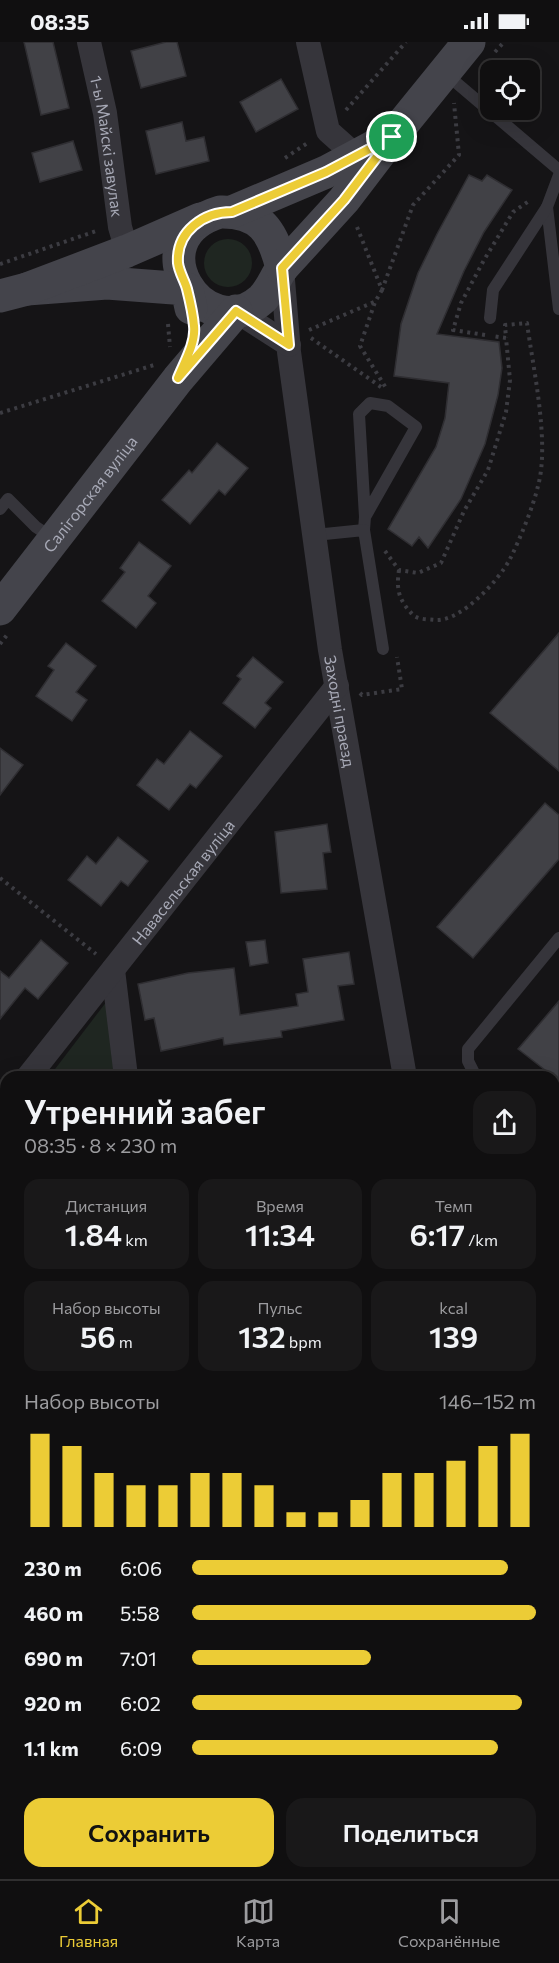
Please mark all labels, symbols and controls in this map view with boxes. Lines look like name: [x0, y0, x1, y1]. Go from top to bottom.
text: 08:35: [30, 8, 90, 35]
map controls: [480, 60, 540, 120]
button: locate: [480, 60, 540, 120]
street label: 1-ы Майскі завулак: [87, 74, 128, 218]
pin: [366, 111, 417, 162]
icon: arrive: [375, 120, 408, 153]
street label: Салігорская вуліца: [38, 432, 140, 555]
street label: Заходні праезд: [322, 654, 360, 769]
street label: Навасельская вуліца: [127, 815, 238, 948]
text: Утренний забег: [24, 1090, 266, 1131]
button: share: [473, 1091, 536, 1154]
text: 08:35 · 8 × 230 m: [24, 1133, 177, 1157]
text: Дистанция: [66, 1196, 147, 1215]
text: Время: [256, 1196, 304, 1215]
text: Темп: [435, 1196, 473, 1215]
text: 1.84: [65, 1215, 122, 1252]
text: 11:34: [245, 1215, 315, 1252]
text: 6:17: [409, 1215, 465, 1252]
text: km: [122, 1230, 148, 1249]
text: /km: [465, 1230, 498, 1249]
text: Набор высоты: [52, 1298, 161, 1317]
text: Пульс: [257, 1298, 303, 1317]
text: kcal: [439, 1298, 468, 1317]
text: 56: [80, 1317, 116, 1354]
text: 132: [238, 1317, 286, 1354]
text: 139: [429, 1317, 478, 1354]
text: m: [116, 1332, 133, 1351]
text: bpm: [286, 1332, 322, 1351]
text: Набор высоты: [24, 1389, 160, 1413]
text: 146–152 m: [439, 1389, 536, 1413]
text: 230 m: [24, 1556, 82, 1580]
text: 6:06: [120, 1556, 162, 1580]
text: 460 m: [24, 1601, 83, 1625]
text: 5:58: [120, 1601, 160, 1625]
text: 690 m: [24, 1646, 83, 1670]
text: 7:01: [120, 1646, 157, 1670]
text: 920 m: [24, 1691, 82, 1715]
text: 6:02: [120, 1691, 161, 1715]
text: 1.1 km: [24, 1736, 79, 1760]
text: 6:09: [120, 1736, 162, 1760]
button: Сохранить: [24, 1798, 274, 1867]
button: Поделиться: [286, 1798, 536, 1867]
tab: Главная: [59, 1895, 118, 1950]
tab: Карта: [236, 1895, 280, 1950]
tab: Сохранённые: [398, 1895, 500, 1950]

